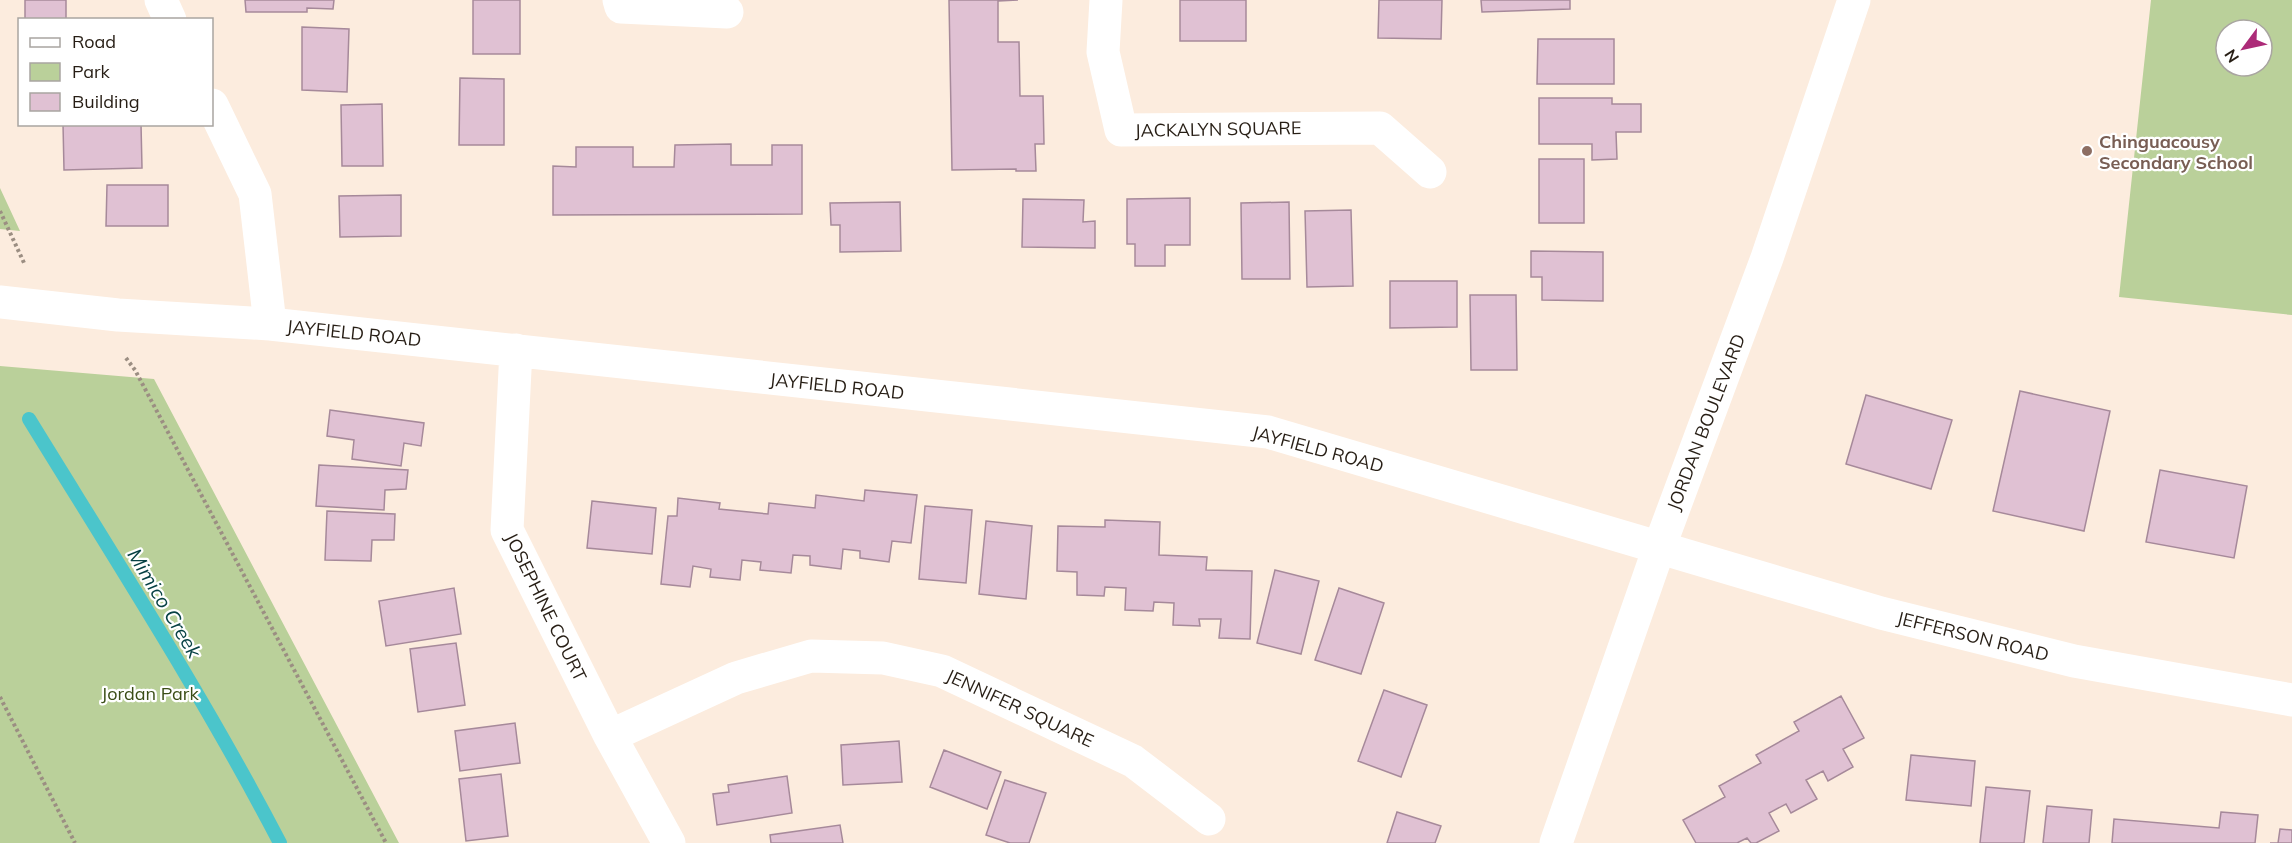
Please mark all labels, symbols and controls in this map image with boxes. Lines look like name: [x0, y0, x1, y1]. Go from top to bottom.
legend: [18, 18, 213, 126]
north arrow: [2214, 18, 2274, 78]
text: Road: [72, 30, 116, 53]
text: N: [2220, 46, 2243, 67]
text: Park: [72, 60, 111, 83]
text: Building: [72, 90, 140, 113]
street label: JACKALYN SQUARE: [1134, 116, 1302, 142]
place label: Chinguacousy Secondary School: [2099, 130, 2253, 174]
marker: Chinguacousy Secondary School: [2080, 144, 2094, 158]
street label: JAYFIELD ROAD: [286, 314, 422, 352]
street label: JORDAN BOULEVARD: [1662, 331, 1750, 513]
street label: JAYFIELD ROAD: [769, 367, 905, 405]
street label: JAYFIELD ROAD: [1250, 420, 1386, 478]
street label: JOSEPHINE COURT: [500, 529, 592, 685]
water label: Mimico Creek: [122, 544, 208, 663]
street label: JEFFERSON ROAD: [1895, 606, 2051, 666]
street label: JENNIFER SQUARE: [942, 664, 1098, 752]
park label: Jordan Park: [101, 682, 199, 705]

